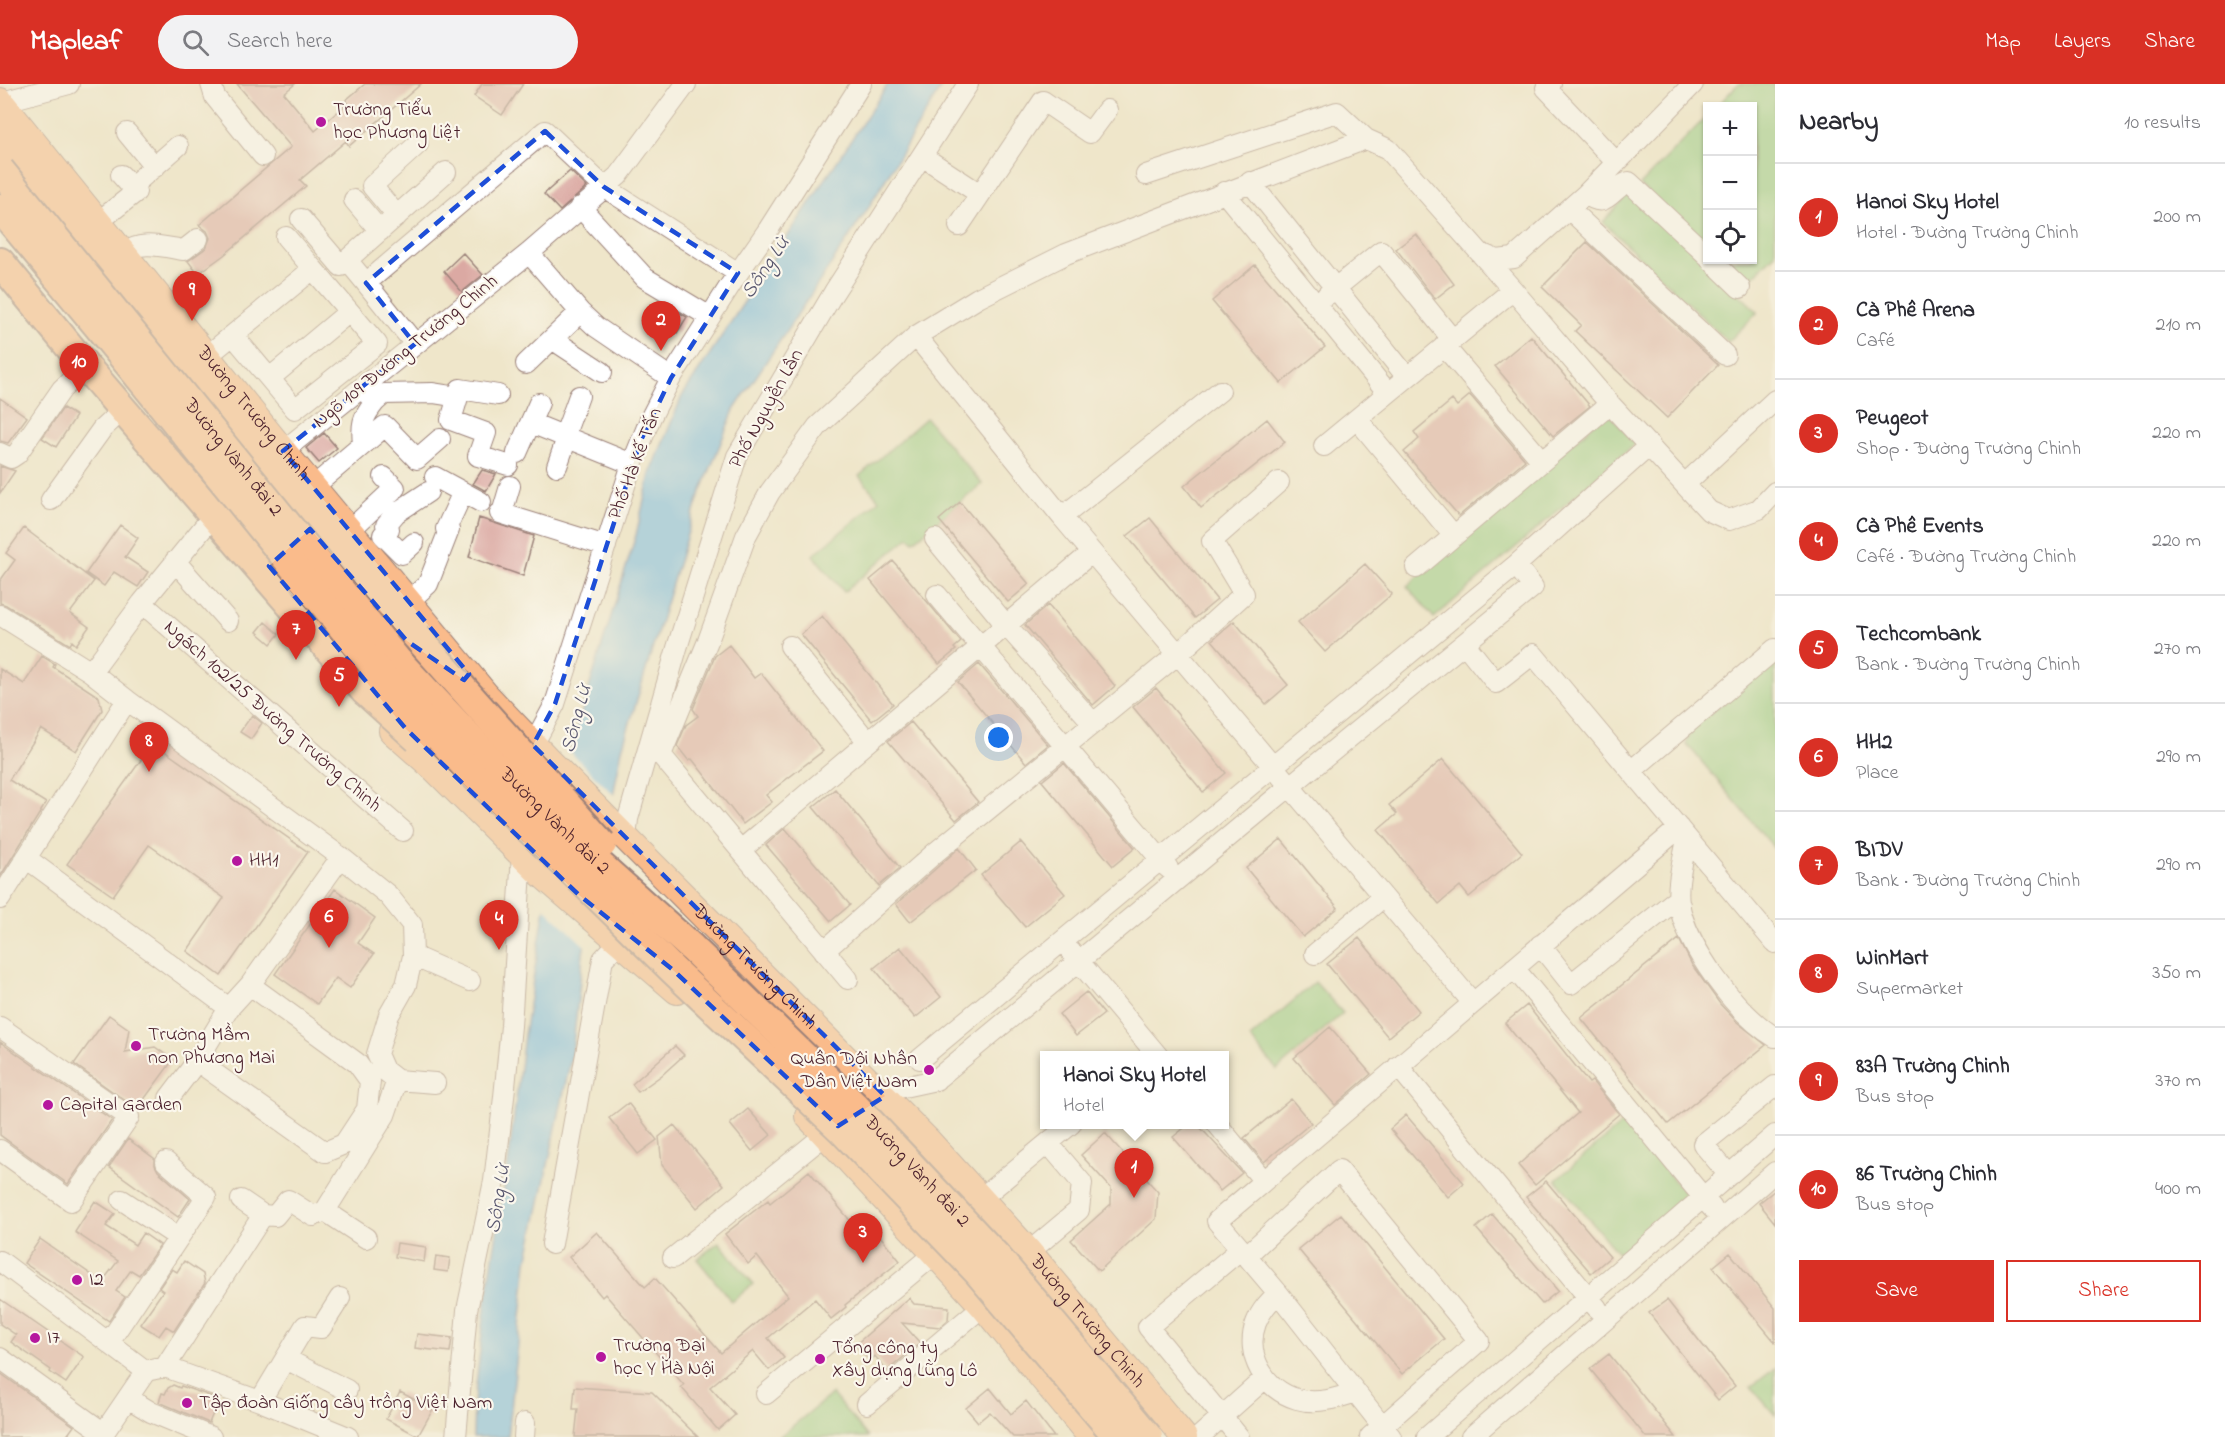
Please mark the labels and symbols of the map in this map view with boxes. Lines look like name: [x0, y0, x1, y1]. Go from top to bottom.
place label: Trường Tiểu học Phương Liệt: [333, 96, 461, 149]
marker: Trường Tiểu học Phương Liệt: [314, 115, 328, 129]
water label: Sông Lừ: [734, 228, 800, 306]
street label: Ngõ 109 Đường Trường Chinh: [307, 268, 506, 437]
pin: 9: [172, 272, 212, 321]
pin: 2: [642, 302, 680, 351]
street label: Đường Trường Chinh: [188, 339, 317, 488]
pin: 10: [60, 344, 98, 393]
street label: Phố Nguyễn Lân: [722, 344, 813, 475]
street label: Đường Vành đai 2: [175, 391, 290, 523]
street label: Phố Hà Kế Tấn: [601, 404, 671, 524]
pin: 7: [276, 610, 316, 660]
street label: Ngách 102/25 Đường Trường Chinh: [158, 616, 386, 818]
pin: 5: [320, 658, 358, 707]
water label: Sông Lừ: [554, 679, 602, 757]
pin: 8: [130, 722, 168, 772]
your location: [984, 723, 1013, 752]
street label: Đường Vành đai 2: [491, 760, 616, 882]
place label: HH1: [249, 847, 279, 876]
marker: HH1: [230, 854, 244, 868]
street label: Đường Trường Chinh: [685, 897, 824, 1037]
pin: 6: [310, 898, 348, 948]
pin: 4: [480, 900, 518, 950]
place label: Trường Mầm non Phương Mai: [148, 1021, 275, 1074]
marker: Trường Mầm non Phương Mai: [129, 1039, 143, 1053]
place label: Quân Dội Nhân Dân Việt Nam: [790, 1045, 917, 1097]
marker: Quân Dội Nhân Dân Việt Nam: [922, 1063, 936, 1077]
place label: Capital Garden: [60, 1091, 182, 1120]
marker: Capital Garden: [41, 1098, 55, 1112]
street label: Đường Vành đai 2: [856, 1108, 977, 1234]
pin: 1: [1114, 1148, 1154, 1198]
water label: Sông Lừ: [479, 1159, 521, 1236]
pin: 3: [844, 1214, 882, 1263]
street label: Đường Trường Chinh: [1022, 1247, 1152, 1395]
place label: I2: [89, 1266, 104, 1295]
marker: I2: [70, 1273, 84, 1287]
place label: I7: [47, 1324, 60, 1353]
marker: I7: [28, 1331, 42, 1345]
place label: Trường Đại học Y Hà Nội: [613, 1332, 715, 1384]
place label: Tổng công ty Xây dựng Lũng Lô: [832, 1334, 977, 1387]
marker: Trường Đại học Y Hà Nội: [594, 1350, 608, 1364]
marker: Tổng công ty Xây dựng Lũng Lô: [813, 1352, 827, 1366]
place label: Tập đoàn Giống cây trồng Việt Nam: [199, 1389, 492, 1419]
marker: Tập đoàn Giống cây trồng Việt Nam: [180, 1396, 194, 1410]

